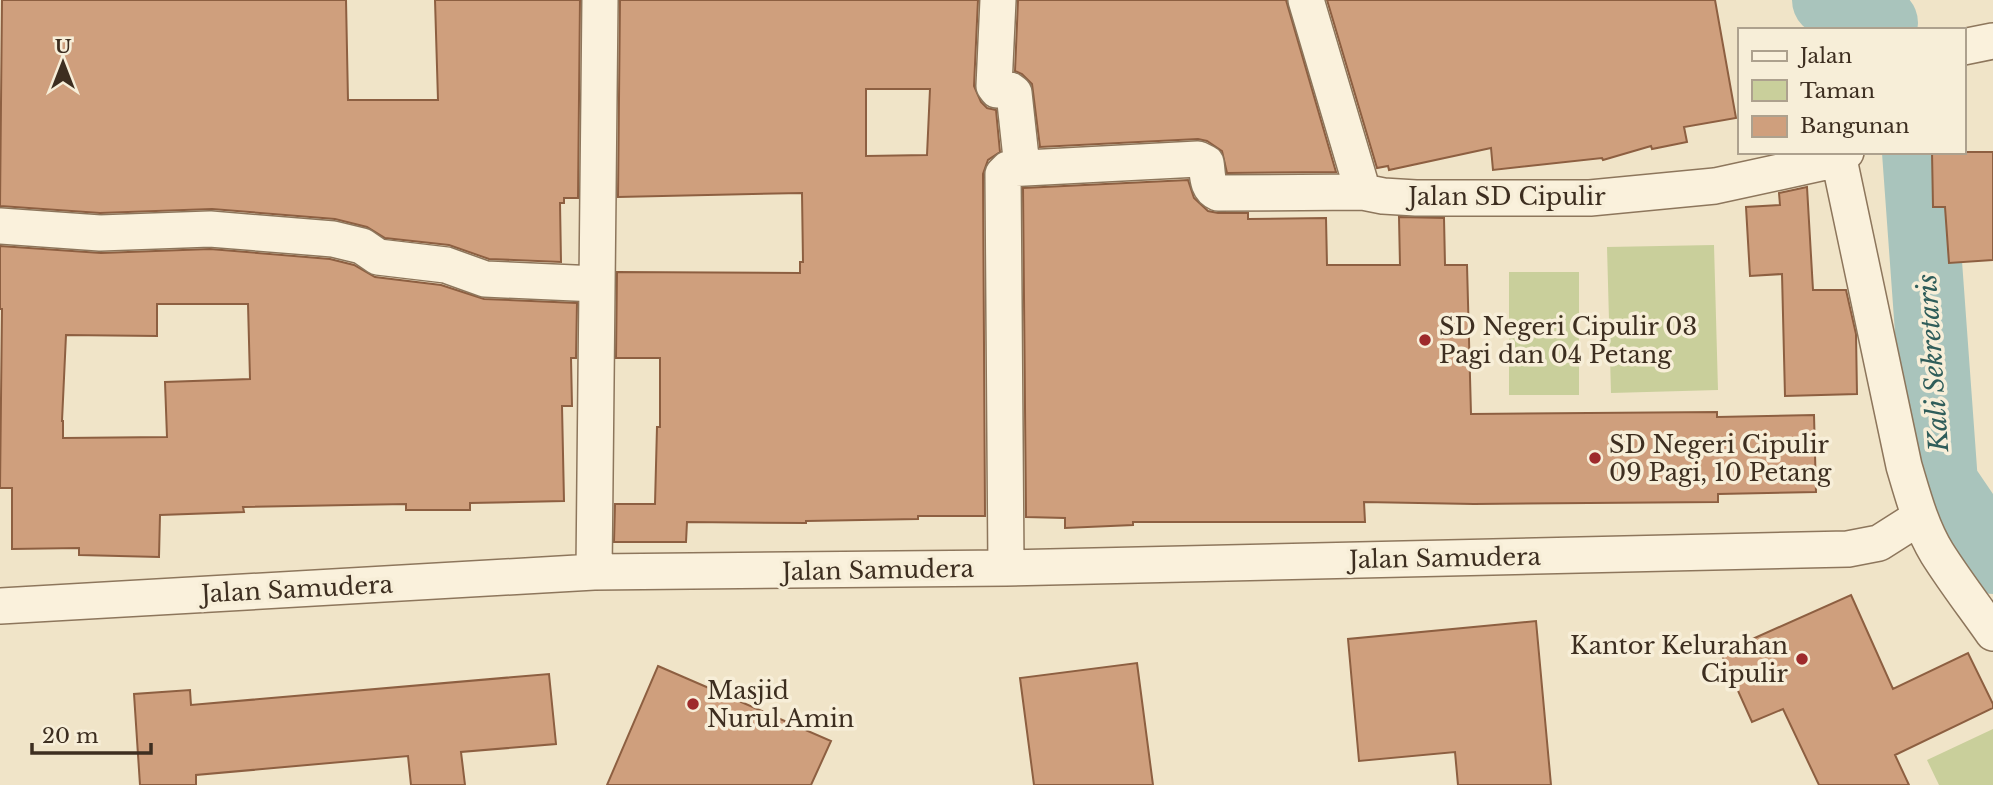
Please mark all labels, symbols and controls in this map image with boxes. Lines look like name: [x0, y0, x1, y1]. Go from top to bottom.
north arrow: [28, 28, 98, 98]
legend: [1738, 28, 1965, 154]
text: U: [55, 35, 72, 58]
text: Jalan: [1797, 43, 1852, 69]
text: Taman: [1800, 78, 1875, 104]
text: Bangunan: [1800, 113, 1909, 139]
street label: Jalan SD Cipulir: [1405, 182, 1606, 211]
water label: Kali Sekretaris: [1911, 273, 1955, 454]
place label: SD Negeri Cipulir 03 Pagi dan 04 Petang: [1439, 312, 1697, 369]
marker: SD Negeri Cipulir 03 Pagi dan 04 Petang: [1417, 332, 1433, 348]
place label: SD Negeri Cipulir 09 Pagi, 10 Petang: [1609, 430, 1832, 487]
marker: SD Negeri Cipulir 09 Pagi, 10 Petang: [1587, 450, 1603, 466]
street label: Jalan Samudera: [1346, 542, 1542, 574]
street label: Jalan Samudera: [779, 554, 975, 586]
street label: Jalan Samudera: [197, 569, 394, 609]
place label: Kantor Kelurahan Cipulir: [1570, 631, 1789, 688]
marker: Kantor Kelurahan Cipulir: [1794, 651, 1810, 667]
place label: Masjid Nurul Amin: [707, 676, 854, 733]
marker: Masjid Nurul Amin: [685, 696, 701, 712]
scale bar: [32, 712, 150, 756]
text: 20 m: [42, 723, 99, 749]

